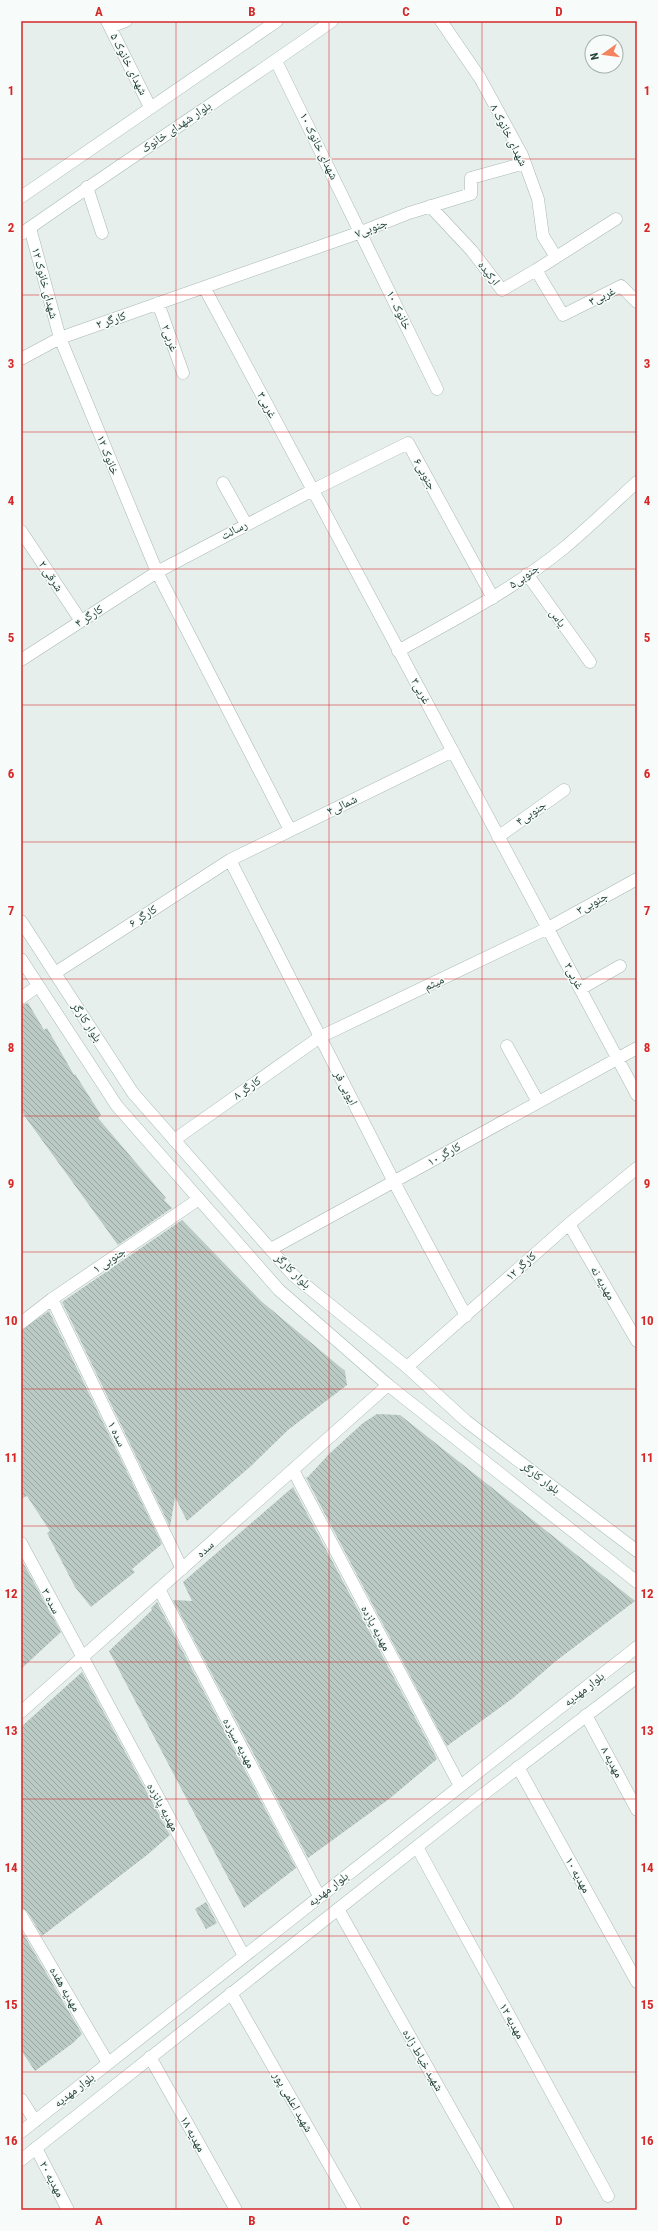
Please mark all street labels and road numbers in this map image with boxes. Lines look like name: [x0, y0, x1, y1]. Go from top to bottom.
street label: شهدای خانوک ۵: [107, 31, 151, 97]
street label: بلوار شهدای خانوک: [138, 98, 214, 156]
street label: شهدای خانوک ۸: [487, 102, 531, 168]
street label: شهدای خانوک ۱۰: [297, 110, 341, 182]
street label: جنوبی۷: [353, 215, 390, 241]
street label: ۱۲ شهدای خانوک: [29, 246, 61, 320]
street label: ارکیده: [475, 258, 503, 288]
street label: غربی۳: [586, 284, 618, 309]
street label: خانوک ۱۰: [384, 288, 415, 332]
street label: کارگر ۲: [94, 308, 128, 332]
street label: غربی۲: [158, 323, 181, 354]
street label: غربی۳: [254, 389, 280, 421]
street label: خانوک ۱۲: [94, 433, 122, 477]
street label: جنوبی۶: [410, 456, 439, 493]
street label: رسالت: [218, 517, 250, 543]
street label: شرقی ۲: [36, 558, 66, 594]
street label: جنوبی۵: [506, 560, 542, 592]
street label: کارگر ۴: [72, 602, 106, 630]
street label: یاس: [547, 606, 569, 630]
street label: غربی۳: [408, 675, 434, 707]
street label: شمالی۴: [325, 792, 360, 818]
street label: جنوبی۴: [513, 797, 549, 829]
street label: جنوبی۳: [574, 889, 611, 918]
street label: کارگر ۶: [126, 902, 160, 930]
street label: غربی۳: [561, 960, 587, 992]
street label: میثم: [422, 972, 447, 995]
street label: بلوار کارگر: [68, 999, 105, 1045]
street label: ایوبی فر: [331, 1068, 361, 1108]
street label: کارگر ۸: [230, 1073, 264, 1103]
street label: کارگر ۱۰: [425, 1139, 463, 1169]
street label: ۱ جنوبی: [90, 1244, 129, 1276]
street label: کارگر ۱۲: [503, 1249, 539, 1283]
street label: بلوار کارگر: [271, 1250, 314, 1292]
street label: مهدیه نه: [588, 1264, 618, 1303]
street label: سده ۱: [105, 1419, 129, 1449]
street label: بلوار کارگر: [518, 1458, 563, 1497]
street label: سده: [193, 1538, 217, 1560]
street label: سده ۳: [39, 1586, 63, 1616]
street label: مهدیه یازده: [358, 1603, 394, 1653]
street label: بلوار مهدیه: [561, 1669, 607, 1709]
street label: مهدیه سیزده: [220, 1715, 258, 1771]
street label: مهدیه ۸: [598, 1744, 626, 1780]
street label: مهدیه پانزده: [144, 1780, 182, 1834]
street label: مهدیه ۱۰: [562, 1855, 594, 1895]
street label: بلوار مهدیه: [305, 1869, 351, 1909]
street label: مهدیه هفده: [46, 1964, 83, 2014]
street label: مهدیه ۱۲: [496, 2001, 528, 2041]
street label: شهید خیاط زاده: [399, 2026, 446, 2094]
street label: شهید اعلمی پور: [269, 2068, 316, 2135]
street label: بلوار مهدیه: [51, 2070, 97, 2110]
street label: مهدیه ۱۸: [177, 2114, 209, 2154]
street label: مهدیه ۲۰: [37, 2159, 67, 2200]

